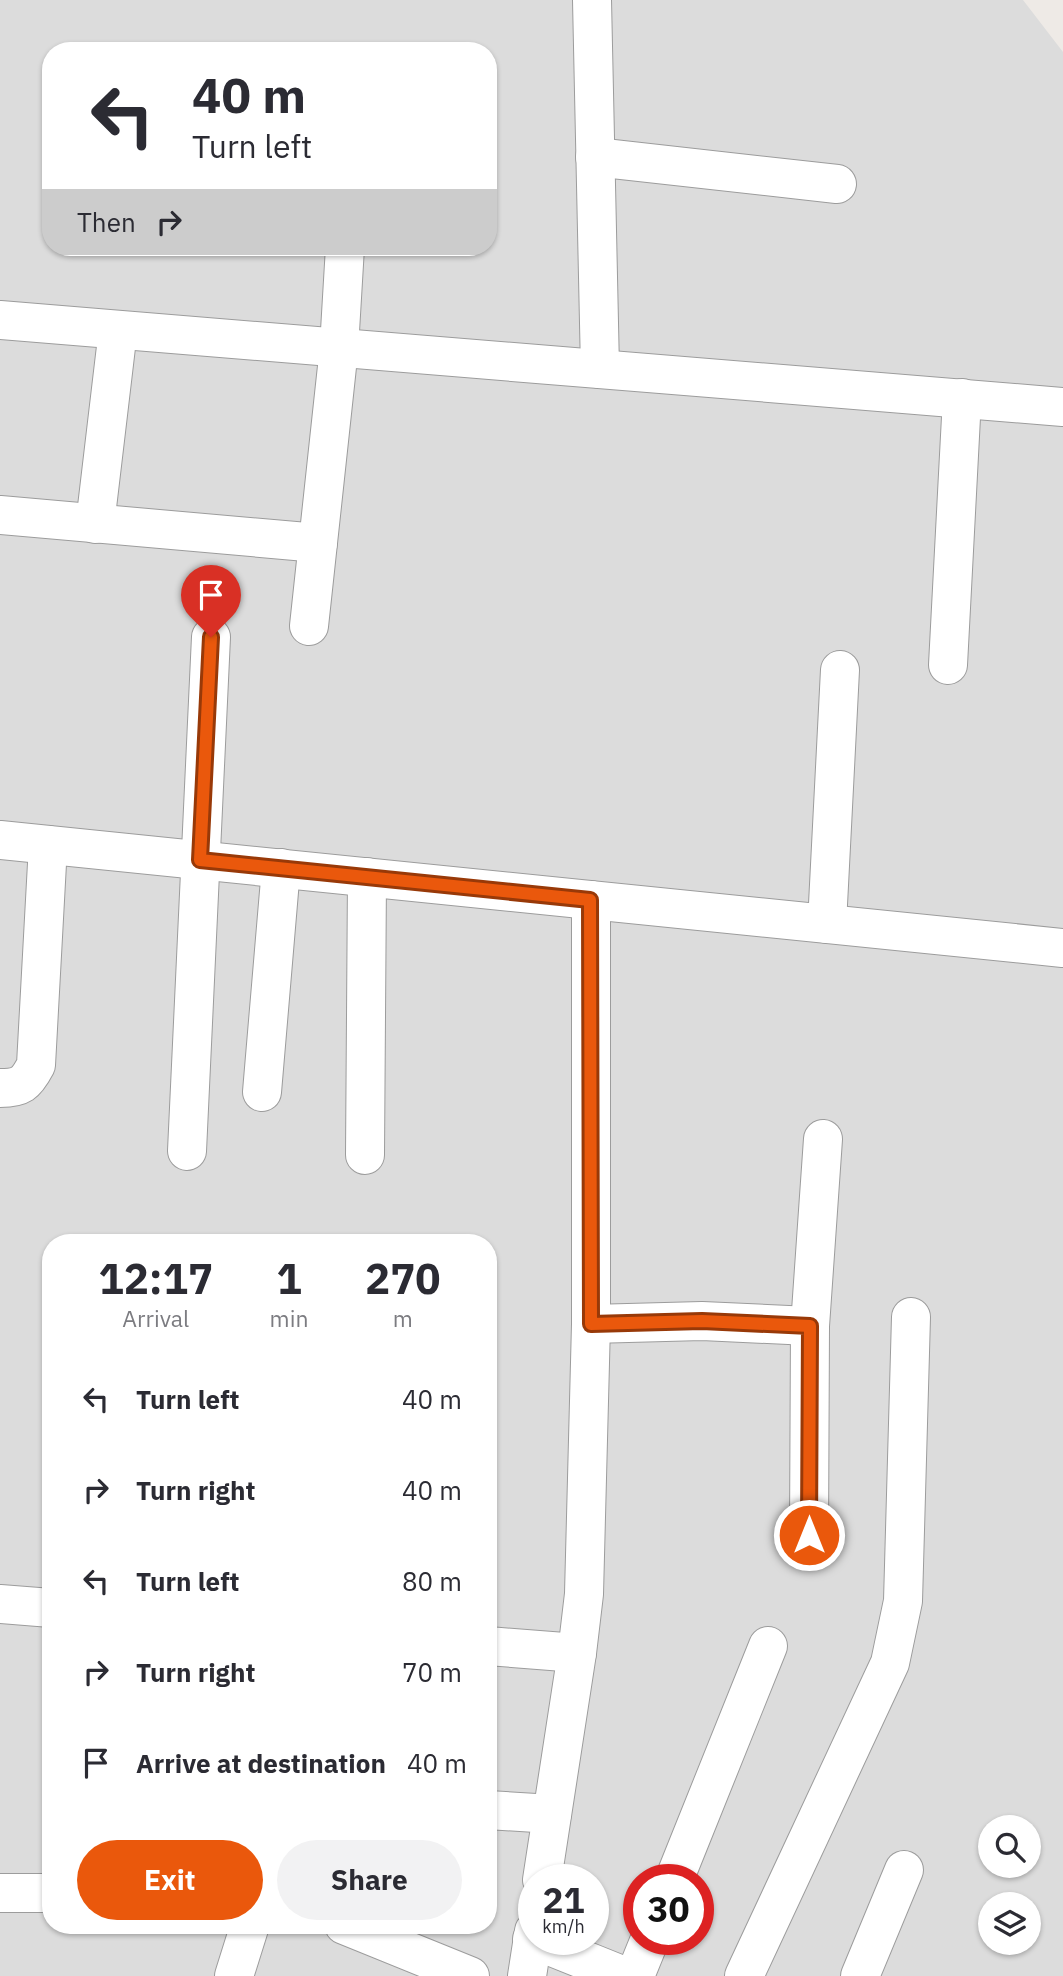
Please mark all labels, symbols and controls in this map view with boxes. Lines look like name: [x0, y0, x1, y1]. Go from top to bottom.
text: 40 m: [192, 63, 306, 126]
icon: left: [77, 70, 168, 161]
text: Turn left: [192, 125, 312, 167]
icon: right: [150, 203, 188, 241]
text: Then: [77, 205, 136, 239]
pin: [181, 565, 241, 637]
icon: arrive: [192, 576, 230, 614]
text: 12:17: [98, 1251, 213, 1306]
text: 1: [276, 1251, 302, 1306]
text: 270: [365, 1251, 441, 1306]
text: Arrival: [122, 1303, 189, 1333]
text: min: [270, 1303, 308, 1333]
text: m: [393, 1303, 413, 1333]
icon: left: [77, 1380, 115, 1418]
text: Turn left: [136, 1382, 239, 1416]
text: 40 m: [402, 1382, 462, 1416]
icon: right: [77, 1471, 115, 1509]
text: Turn right: [136, 1473, 255, 1507]
text: 40 m: [402, 1473, 462, 1507]
position arrow: [772, 1498, 846, 1572]
icon: left: [77, 1562, 115, 1600]
text: Turn left: [136, 1564, 239, 1598]
text: 80 m: [402, 1564, 462, 1598]
icon: right: [77, 1653, 115, 1691]
text: Turn right: [136, 1655, 255, 1689]
text: 70 m: [402, 1655, 462, 1689]
icon: arrive: [77, 1744, 115, 1782]
text: Arrive at destination: [136, 1746, 386, 1780]
text: 40 m: [407, 1746, 467, 1780]
map controls: [978, 1815, 1041, 1955]
button: search: [978, 1815, 1041, 1878]
button: Exit: [77, 1840, 263, 1920]
button: Share: [277, 1840, 462, 1920]
speed limit sign: 30: [623, 1864, 714, 1955]
text: 21: [542, 1877, 585, 1923]
button: layers: [978, 1892, 1041, 1955]
text: km/h: [542, 1915, 585, 1938]

